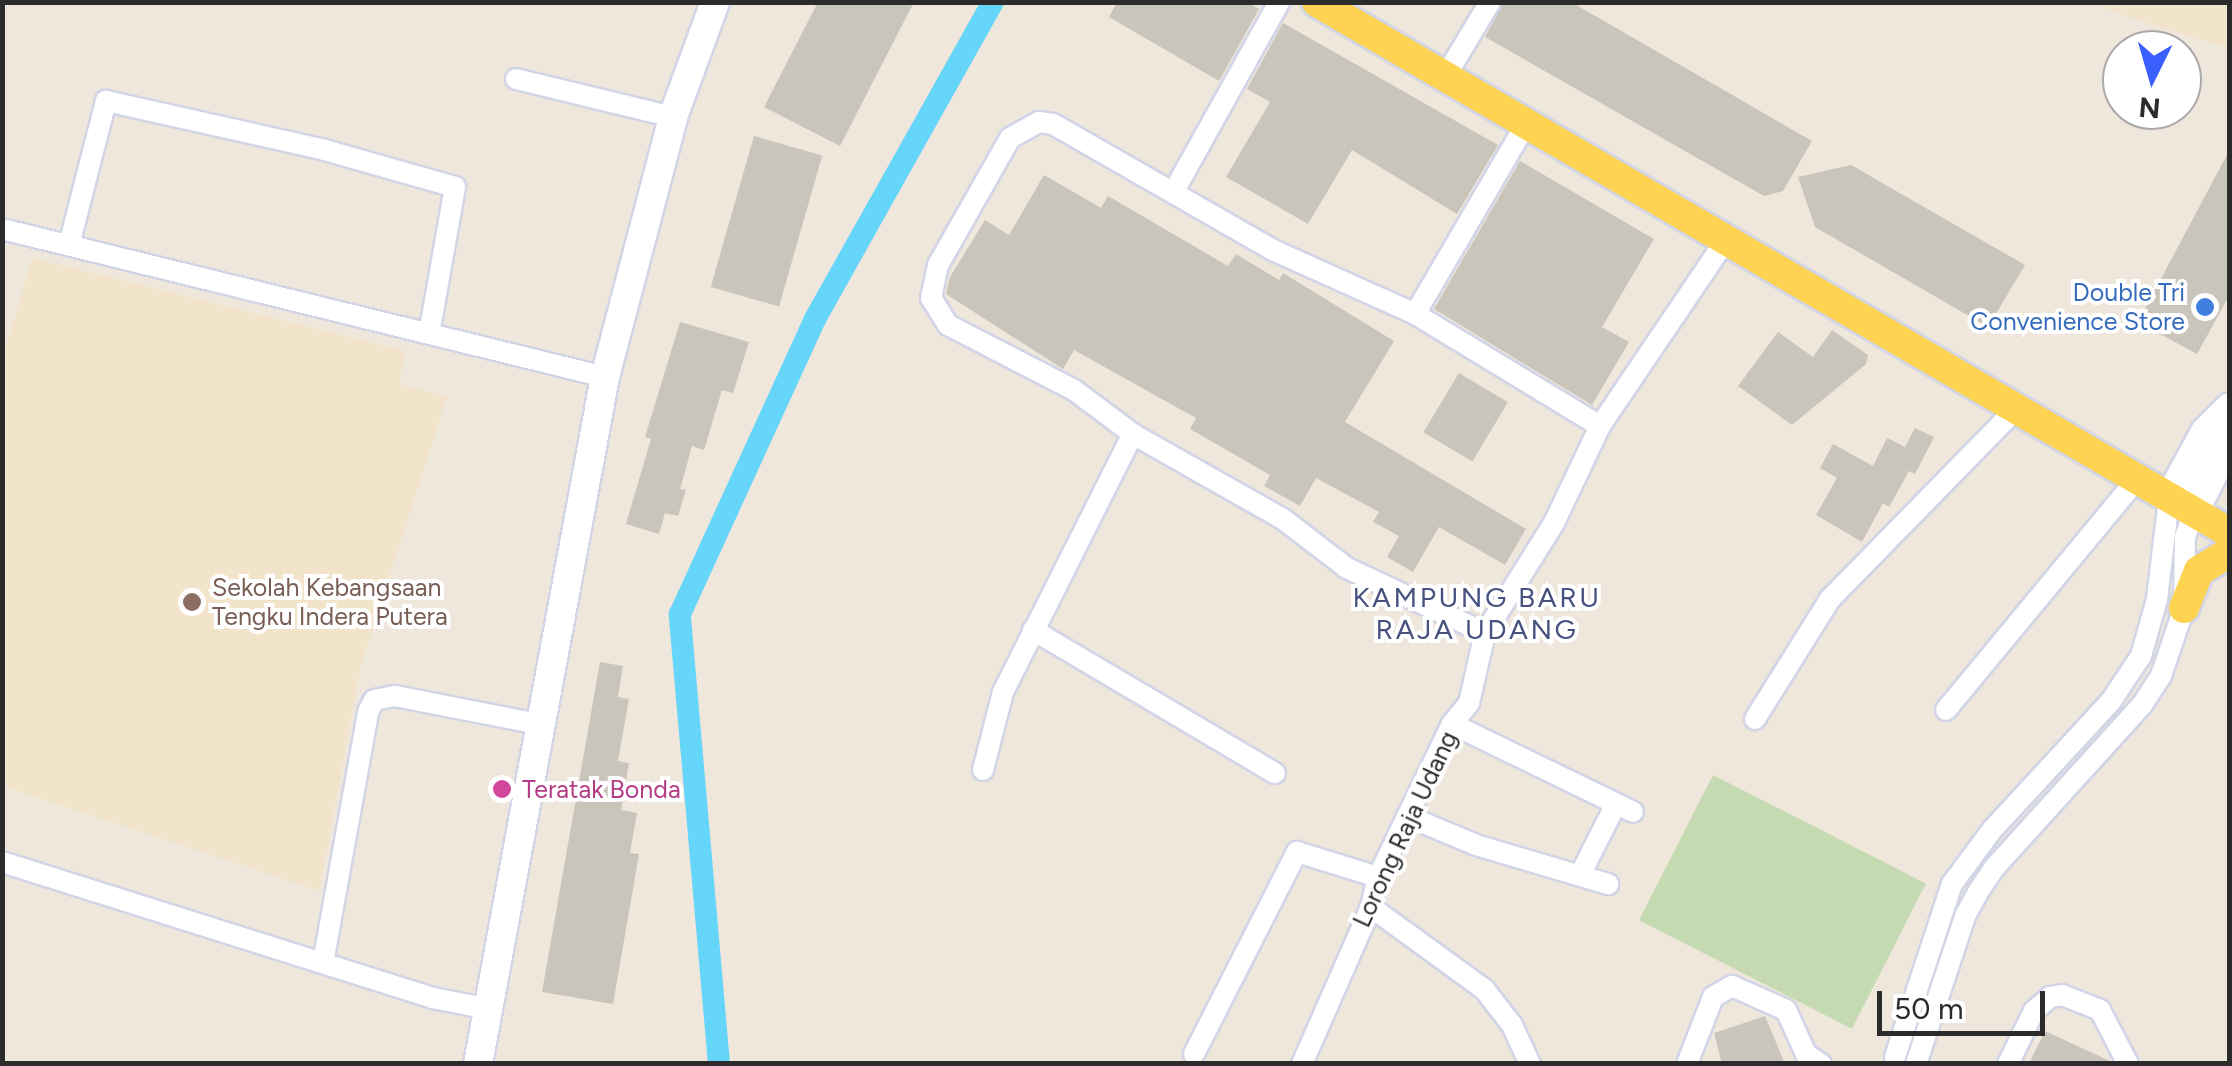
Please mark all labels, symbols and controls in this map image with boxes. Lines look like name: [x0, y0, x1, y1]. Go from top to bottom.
north arrow: [2102, 30, 2202, 130]
text: N: [2137, 90, 2162, 126]
place label: Double Tri Convenience Store: [1970, 278, 2185, 337]
marker: Double Tri Convenience Store: [2194, 296, 2216, 318]
place label: Sekolah Kebangsaan Tengku Indera Putera: [212, 573, 448, 632]
district label: KAMPUNG BARU RAJA UDANG: [1353, 580, 1601, 646]
marker: Sekolah Kebangsaan Tengku Indera Putera: [181, 591, 203, 613]
street label: Lorong Raja Udang: [1346, 726, 1464, 932]
place label: Teratak Bonda: [522, 774, 681, 804]
marker: Teratak Bonda: [491, 778, 513, 800]
scale bar: [1882, 971, 2050, 1033]
text: 50 m: [1894, 990, 1963, 1027]

